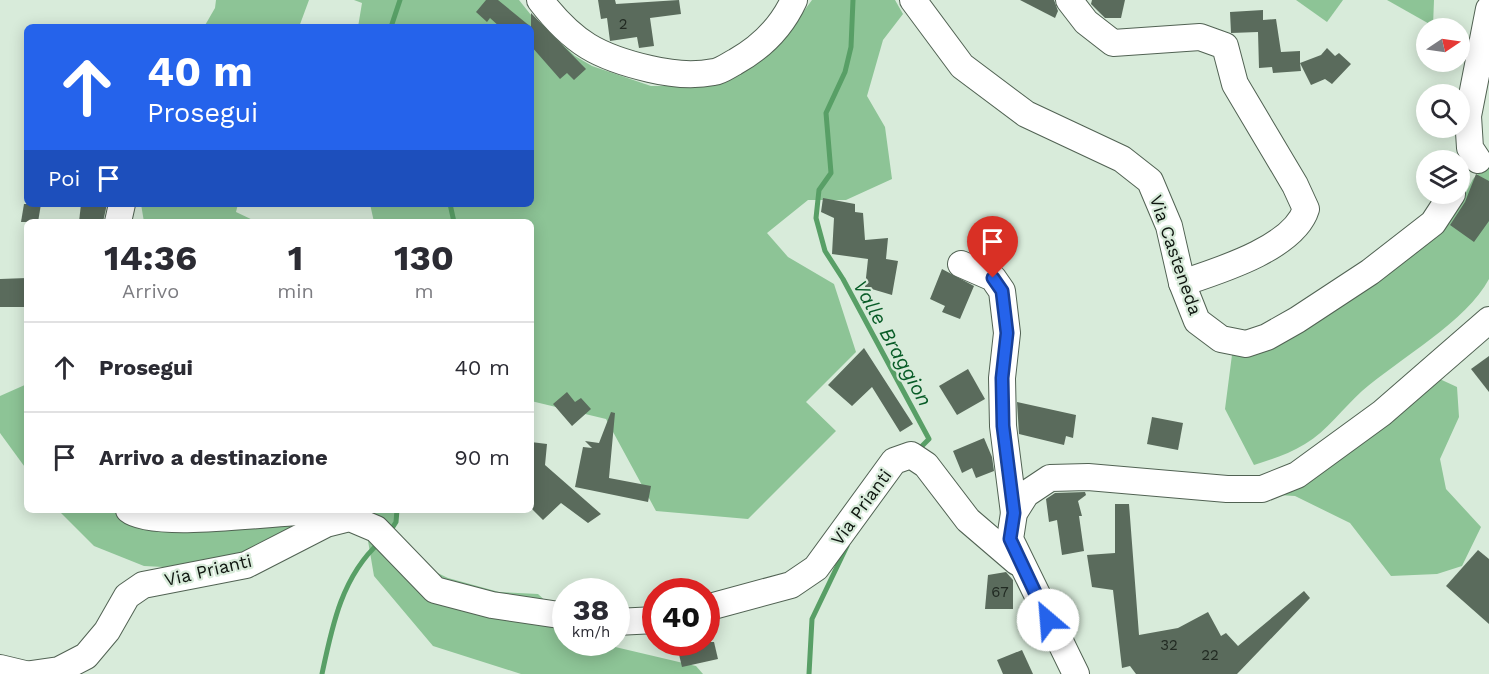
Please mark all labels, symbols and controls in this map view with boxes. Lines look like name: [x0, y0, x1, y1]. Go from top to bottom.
house number: 2: [619, 15, 627, 33]
north arrow: [1416, 18, 1470, 72]
map controls: [1416, 18, 1470, 204]
text: 40 m: [147, 47, 253, 96]
icon: ahead: [48, 48, 126, 126]
button: search: [1416, 84, 1470, 138]
text: Prosegui: [147, 97, 258, 129]
button: layers: [1416, 150, 1470, 204]
icon: arrive: [92, 162, 125, 195]
text: Poi: [48, 166, 80, 191]
street label: Via Casteneda: [1146, 192, 1206, 318]
pin: [967, 216, 1018, 278]
icon: arrive: [976, 225, 1009, 258]
text: 14:36: [104, 237, 197, 279]
text: 1: [288, 237, 303, 279]
text: 130: [394, 237, 454, 279]
water label: Valle Braggion: [848, 276, 938, 410]
text: Arrivo: [122, 279, 179, 303]
text: min: [277, 279, 314, 303]
text: m: [414, 279, 434, 303]
icon: ahead: [48, 351, 81, 384]
text: Prosegui: [99, 355, 193, 380]
text: 40 m: [454, 355, 510, 380]
icon: arrive: [48, 441, 81, 474]
text: Arrivo a destinazione: [99, 445, 328, 470]
text: 90 m: [454, 445, 510, 470]
street label: Via Prianti: [826, 465, 896, 549]
street label: Via Prianti: [162, 550, 254, 590]
speed limit sign: 40: [642, 578, 720, 656]
house number: 67: [991, 583, 1009, 601]
position arrow: [1016, 588, 1080, 652]
text: 38: [573, 592, 609, 627]
text: km/h: [572, 623, 610, 641]
house number: 32: [1160, 636, 1178, 654]
house number: 22: [1201, 646, 1219, 664]

